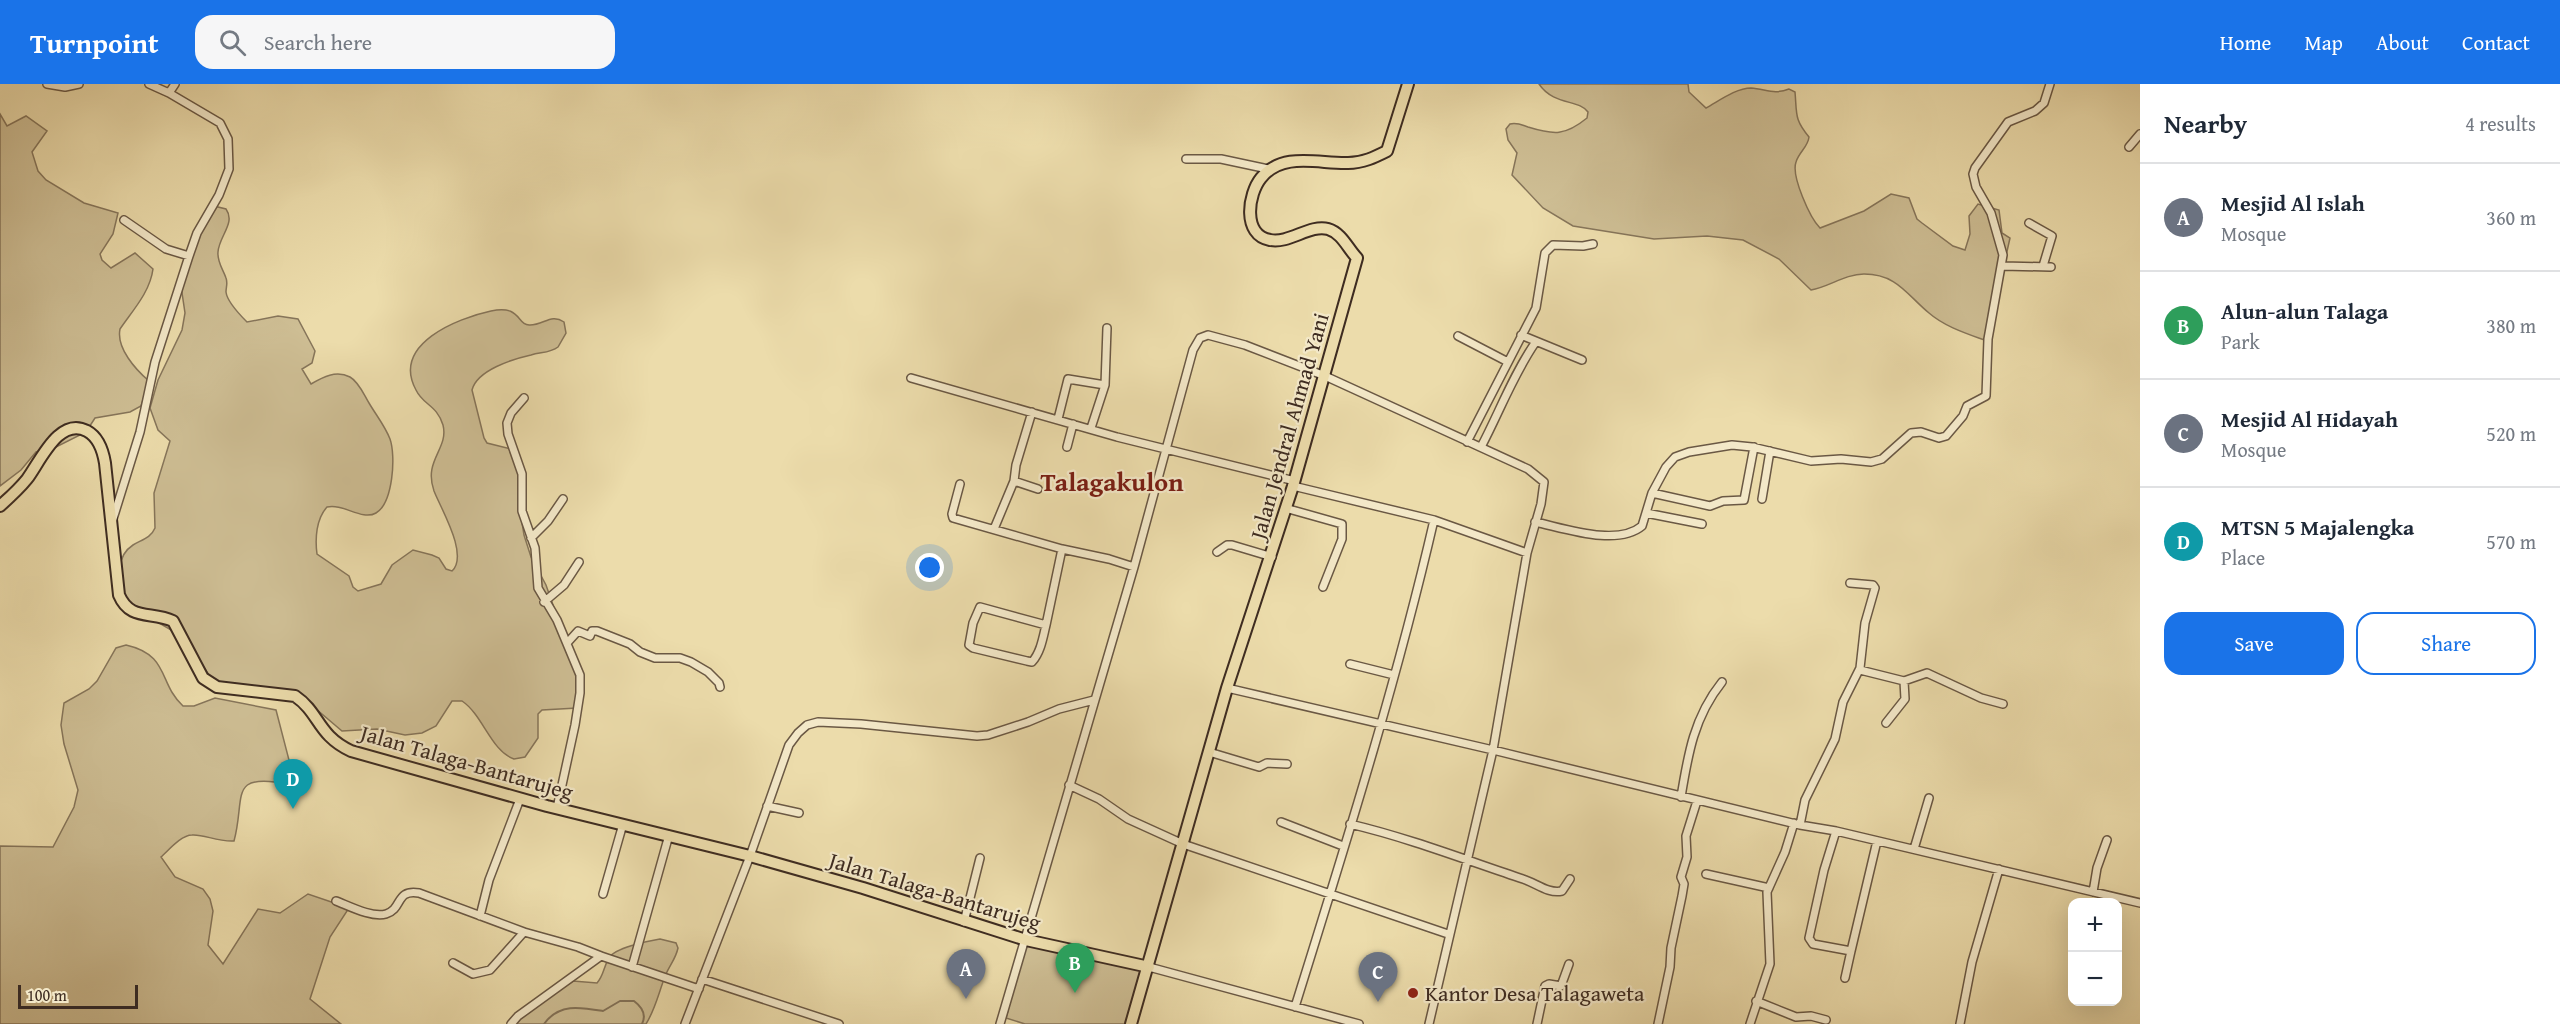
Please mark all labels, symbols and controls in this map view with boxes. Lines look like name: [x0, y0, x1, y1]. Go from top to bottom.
search box: [195, 15, 615, 69]
text: Turnpoint: [30, 22, 159, 63]
icon: search: [216, 26, 249, 59]
text: Search here: [264, 26, 372, 58]
text: Home: [2220, 27, 2271, 58]
text: Map: [2304, 27, 2343, 58]
text: About: [2376, 27, 2429, 58]
text: Contact: [2462, 27, 2530, 58]
text: Nearby: [2164, 104, 2247, 143]
text: 4 results: [2465, 109, 2536, 138]
text: Mesjid Al Islah: [2221, 187, 2365, 219]
text: A: [2177, 203, 2190, 232]
text: 360 m: [2486, 203, 2536, 232]
text: Mosque: [2221, 219, 2286, 248]
text: Alun-alun Talaga: [2221, 295, 2388, 327]
street label: Jalan Jendral Ahmad Yani: [1241, 309, 1337, 546]
text: B: [2177, 311, 2190, 340]
text: 380 m: [2486, 311, 2536, 340]
text: Park: [2221, 327, 2260, 356]
text: Mesjid Al Hidayah: [2221, 403, 2398, 435]
text: C: [2178, 419, 2189, 448]
text: 520 m: [2486, 419, 2536, 448]
text: Mosque: [2221, 435, 2286, 464]
district label: Talagakulon: [1040, 462, 1184, 501]
text: MTSN 5 Majalengka: [2221, 511, 2414, 543]
text: D: [2177, 527, 2190, 556]
text: 570 m: [2486, 527, 2536, 556]
text: Place: [2221, 543, 2265, 572]
your location: [915, 553, 944, 582]
button: Save: [2164, 612, 2344, 675]
button: Share: [2356, 612, 2536, 675]
street label: Jalan Talaga-Bantarujeg: [354, 715, 577, 808]
pin: D: [274, 760, 312, 809]
street label: Jalan Talaga-Bantarujeg: [822, 843, 1045, 938]
map controls: [2068, 898, 2122, 1006]
button: +: [2068, 898, 2122, 952]
pin: B: [1056, 944, 1094, 993]
pin: A: [946, 950, 986, 999]
pin: C: [1358, 952, 1398, 1002]
button: −: [2068, 952, 2122, 1006]
place label: Kantor Desa Talagaweta: [1425, 977, 1645, 1009]
scale bar: [18, 982, 138, 1010]
text: 100 m: [27, 983, 67, 1007]
marker: Kantor Desa Talagaweta: [1406, 986, 1420, 1000]

